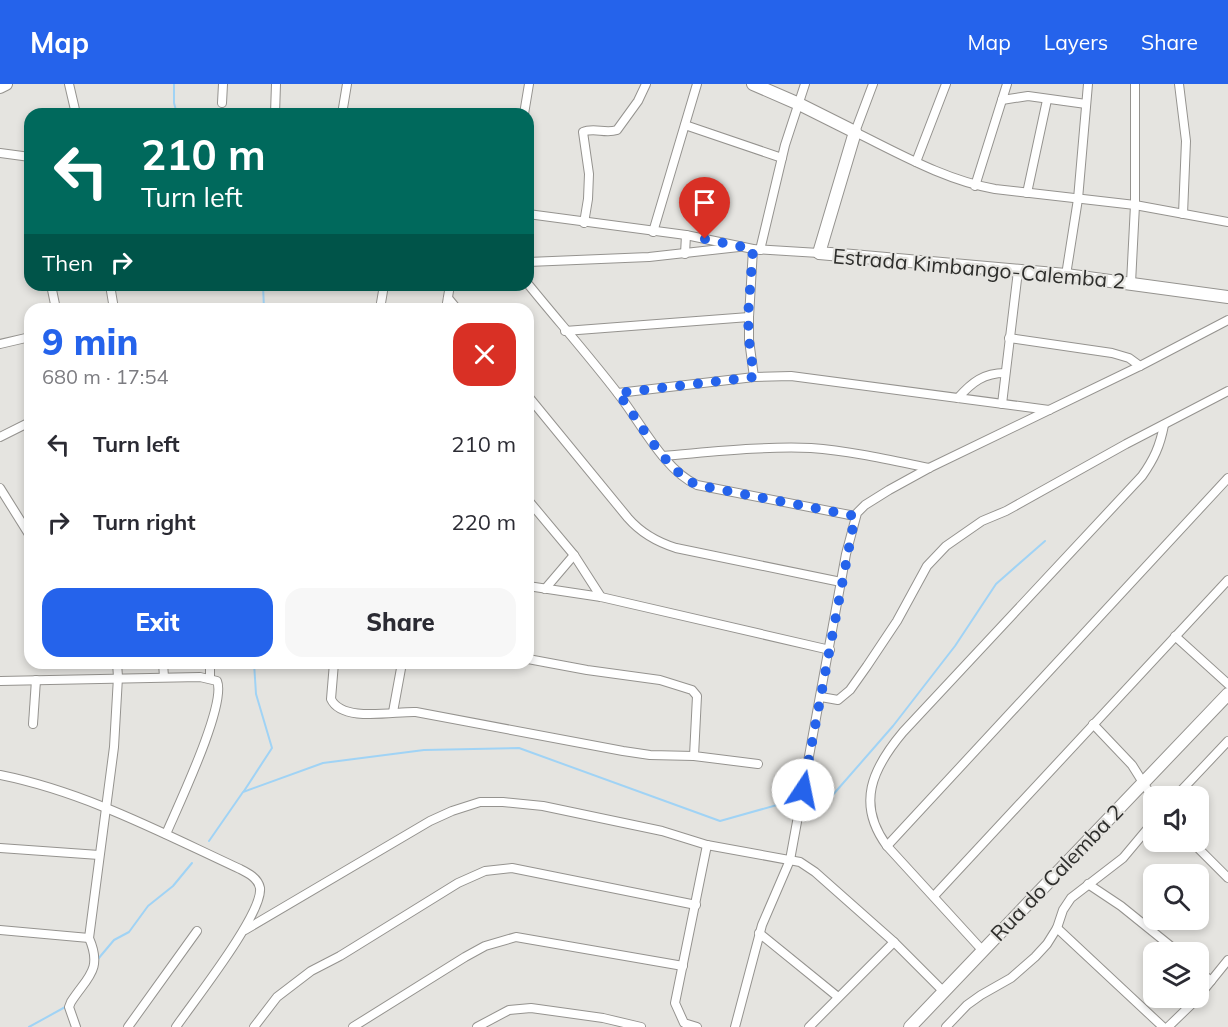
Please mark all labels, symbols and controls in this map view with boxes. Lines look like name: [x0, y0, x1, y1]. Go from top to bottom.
text: Map: [30, 25, 89, 60]
text: Map: [968, 29, 1011, 55]
text: Layers: [1044, 29, 1108, 55]
text: Share: [1141, 29, 1198, 55]
text: 210 m: [141, 128, 266, 181]
icon: left: [42, 132, 120, 210]
pin: [679, 177, 730, 239]
text: Turn left: [141, 180, 243, 214]
icon: arrive: [688, 186, 721, 219]
street label: Estrada Kimbango-Calemba 2: [832, 242, 1126, 294]
icon: right: [105, 246, 138, 279]
text: Then: [42, 249, 93, 277]
text: 9 min: [42, 319, 138, 364]
button: close: [453, 323, 516, 386]
text: 680 m · 17:54: [42, 364, 168, 389]
icon: left: [42, 428, 75, 461]
text: Turn left: [93, 430, 180, 458]
text: 210 m: [451, 430, 516, 458]
icon: right: [42, 506, 75, 539]
text: Turn right: [93, 508, 196, 536]
text: 220 m: [451, 508, 516, 536]
button: Exit: [42, 588, 273, 657]
button: Share: [285, 588, 516, 657]
position arrow: [771, 758, 835, 822]
map controls: [1143, 786, 1209, 1008]
button: sound: [1143, 786, 1209, 852]
street label: Rua do Calemba 2: [985, 799, 1128, 946]
button: search: [1143, 864, 1209, 930]
button: layers: [1143, 942, 1209, 1008]

